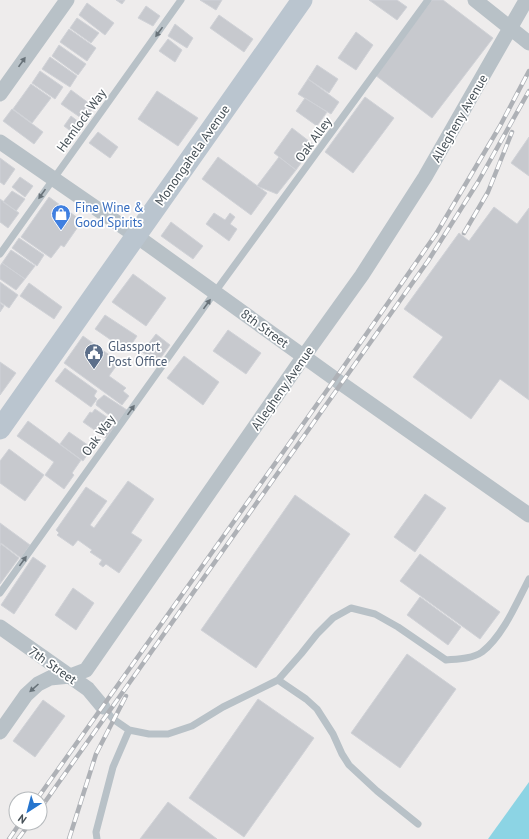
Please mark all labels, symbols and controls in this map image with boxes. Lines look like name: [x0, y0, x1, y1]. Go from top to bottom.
one-way arrow: [154, 26, 163, 37]
one-way arrow: [18, 57, 27, 68]
street label: Allegheny Avenue: [427, 71, 491, 165]
street label: Hemlock Way: [53, 85, 110, 155]
street label: Monongahela Avenue: [151, 101, 234, 209]
street label: Oak Alley: [291, 113, 336, 165]
one-way arrow: [38, 189, 46, 200]
place label: Fine Wine & Good Spirits: [75, 199, 144, 231]
shop icon: Fine Wine & Good Spirits: [50, 203, 72, 231]
one-way arrow: [202, 299, 210, 309]
street label: 8th Street: [237, 305, 293, 352]
place label: Glassport Post Office: [108, 338, 167, 370]
public building icon: Glassport Post Office: [83, 342, 105, 370]
street label: Allegheny Avenue: [247, 343, 318, 434]
one-way arrow: [127, 404, 135, 415]
street label: Oak Way: [78, 411, 119, 459]
one-way arrow: [19, 556, 27, 566]
street label: 7th Street: [25, 643, 81, 688]
one-way arrow: [29, 684, 39, 693]
north arrow: [8, 791, 48, 831]
text: N: [15, 811, 29, 827]

